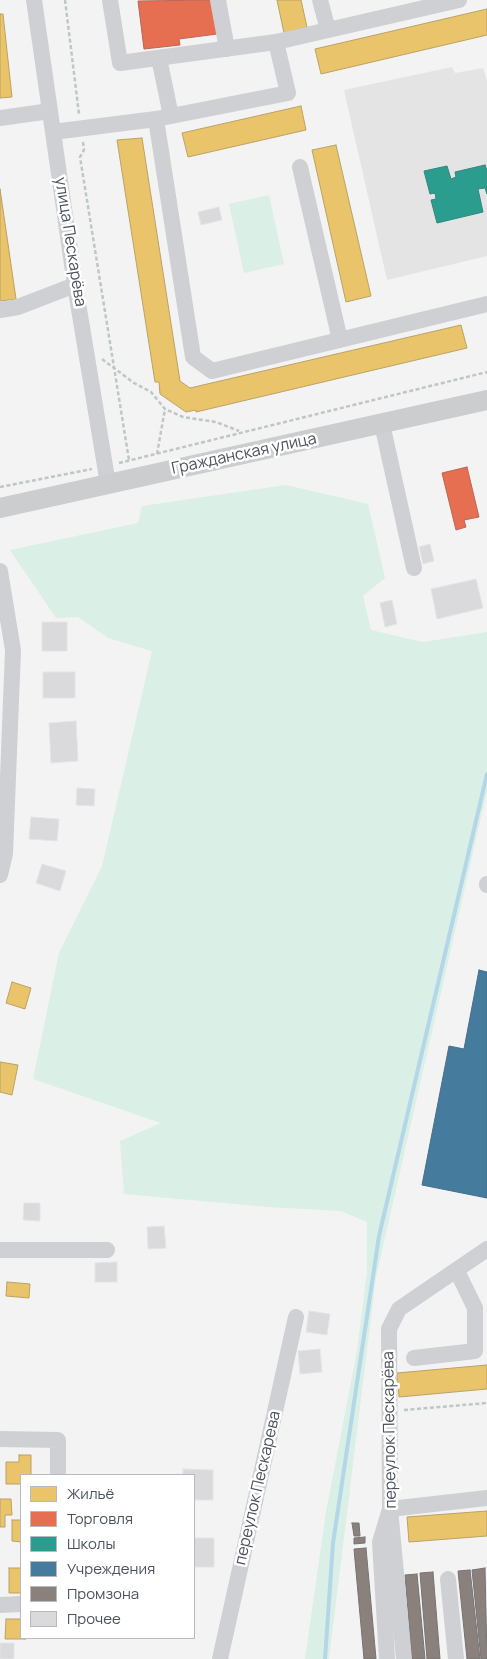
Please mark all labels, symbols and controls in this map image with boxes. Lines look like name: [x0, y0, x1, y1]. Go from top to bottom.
street label: улица Пескарёва: [50, 176, 90, 308]
street label: Гражданская улица: [170, 429, 318, 479]
street label: переулок Пескарёва: [379, 1351, 401, 1509]
street label: переулок Пескарева: [231, 1409, 285, 1567]
legend: [20, 1474, 195, 1639]
text: Жильё: [67, 1483, 114, 1504]
text: Торговля: [67, 1508, 133, 1529]
text: Школы: [67, 1533, 115, 1554]
text: Учреждения: [67, 1558, 155, 1579]
text: Промзона: [67, 1583, 139, 1604]
text: Прочее: [67, 1608, 121, 1629]

